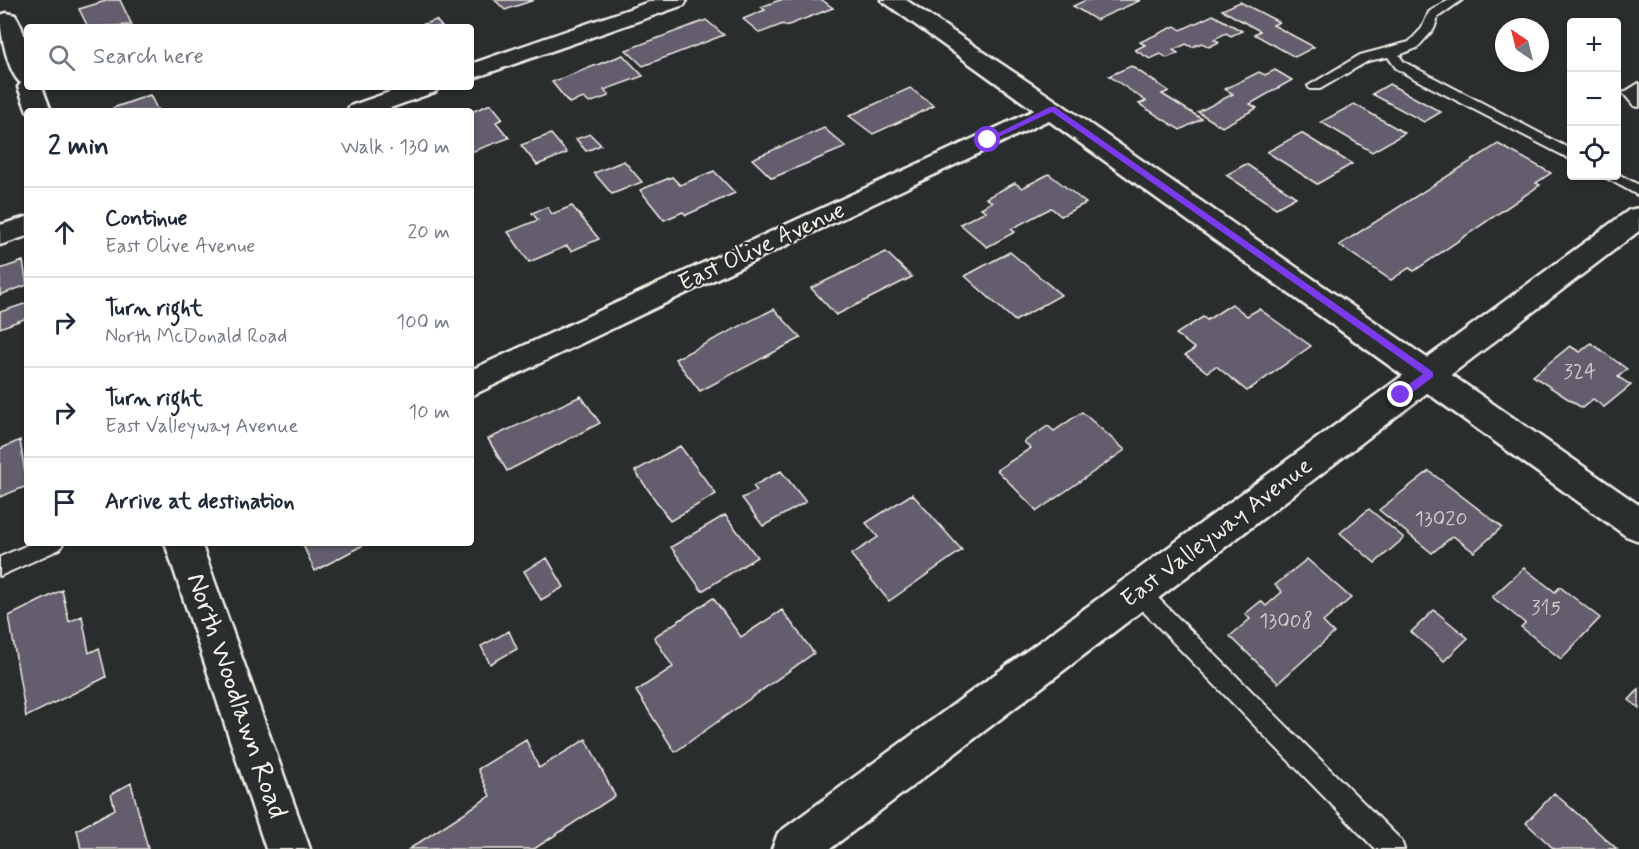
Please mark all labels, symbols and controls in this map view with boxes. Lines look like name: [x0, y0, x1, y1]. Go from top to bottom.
north arrow: [1495, 18, 1549, 72]
map controls: [1567, 18, 1621, 180]
button: +: [1567, 18, 1621, 72]
search box: [24, 24, 474, 90]
icon: search: [45, 41, 78, 74]
text: Search here: [93, 43, 204, 71]
button: −: [1567, 72, 1621, 126]
route start: [974, 126, 1000, 152]
button: locate: [1567, 126, 1621, 180]
text: 2 min: [48, 130, 109, 164]
text: Walk · 130 m: [341, 134, 450, 161]
street label: East Olive Avenue: [674, 195, 850, 299]
text: Continue: [105, 205, 187, 233]
icon: ahead: [48, 216, 81, 249]
text: 20 m: [407, 219, 450, 246]
text: East Olive Avenue: [105, 233, 255, 260]
text: Turn right: [105, 295, 203, 323]
icon: right: [48, 306, 81, 339]
text: 100 m: [396, 309, 450, 336]
text: North McDonald Road: [105, 323, 287, 350]
house number: 324: [1564, 358, 1596, 386]
route end: [1387, 381, 1413, 407]
text: Turn right: [105, 385, 203, 413]
icon: right: [48, 396, 81, 429]
text: 10 m: [408, 399, 450, 426]
text: East Valleyway Avenue: [105, 413, 298, 440]
street label: East Valleyway Avenue: [1115, 451, 1319, 615]
icon: arrive: [48, 486, 81, 519]
text: Arrive at destination: [105, 488, 295, 516]
house number: 13020: [1414, 505, 1468, 533]
street label: North Woodlawn Road: [177, 568, 295, 824]
house number: 315: [1531, 594, 1561, 622]
house number: 13008: [1259, 607, 1313, 635]

